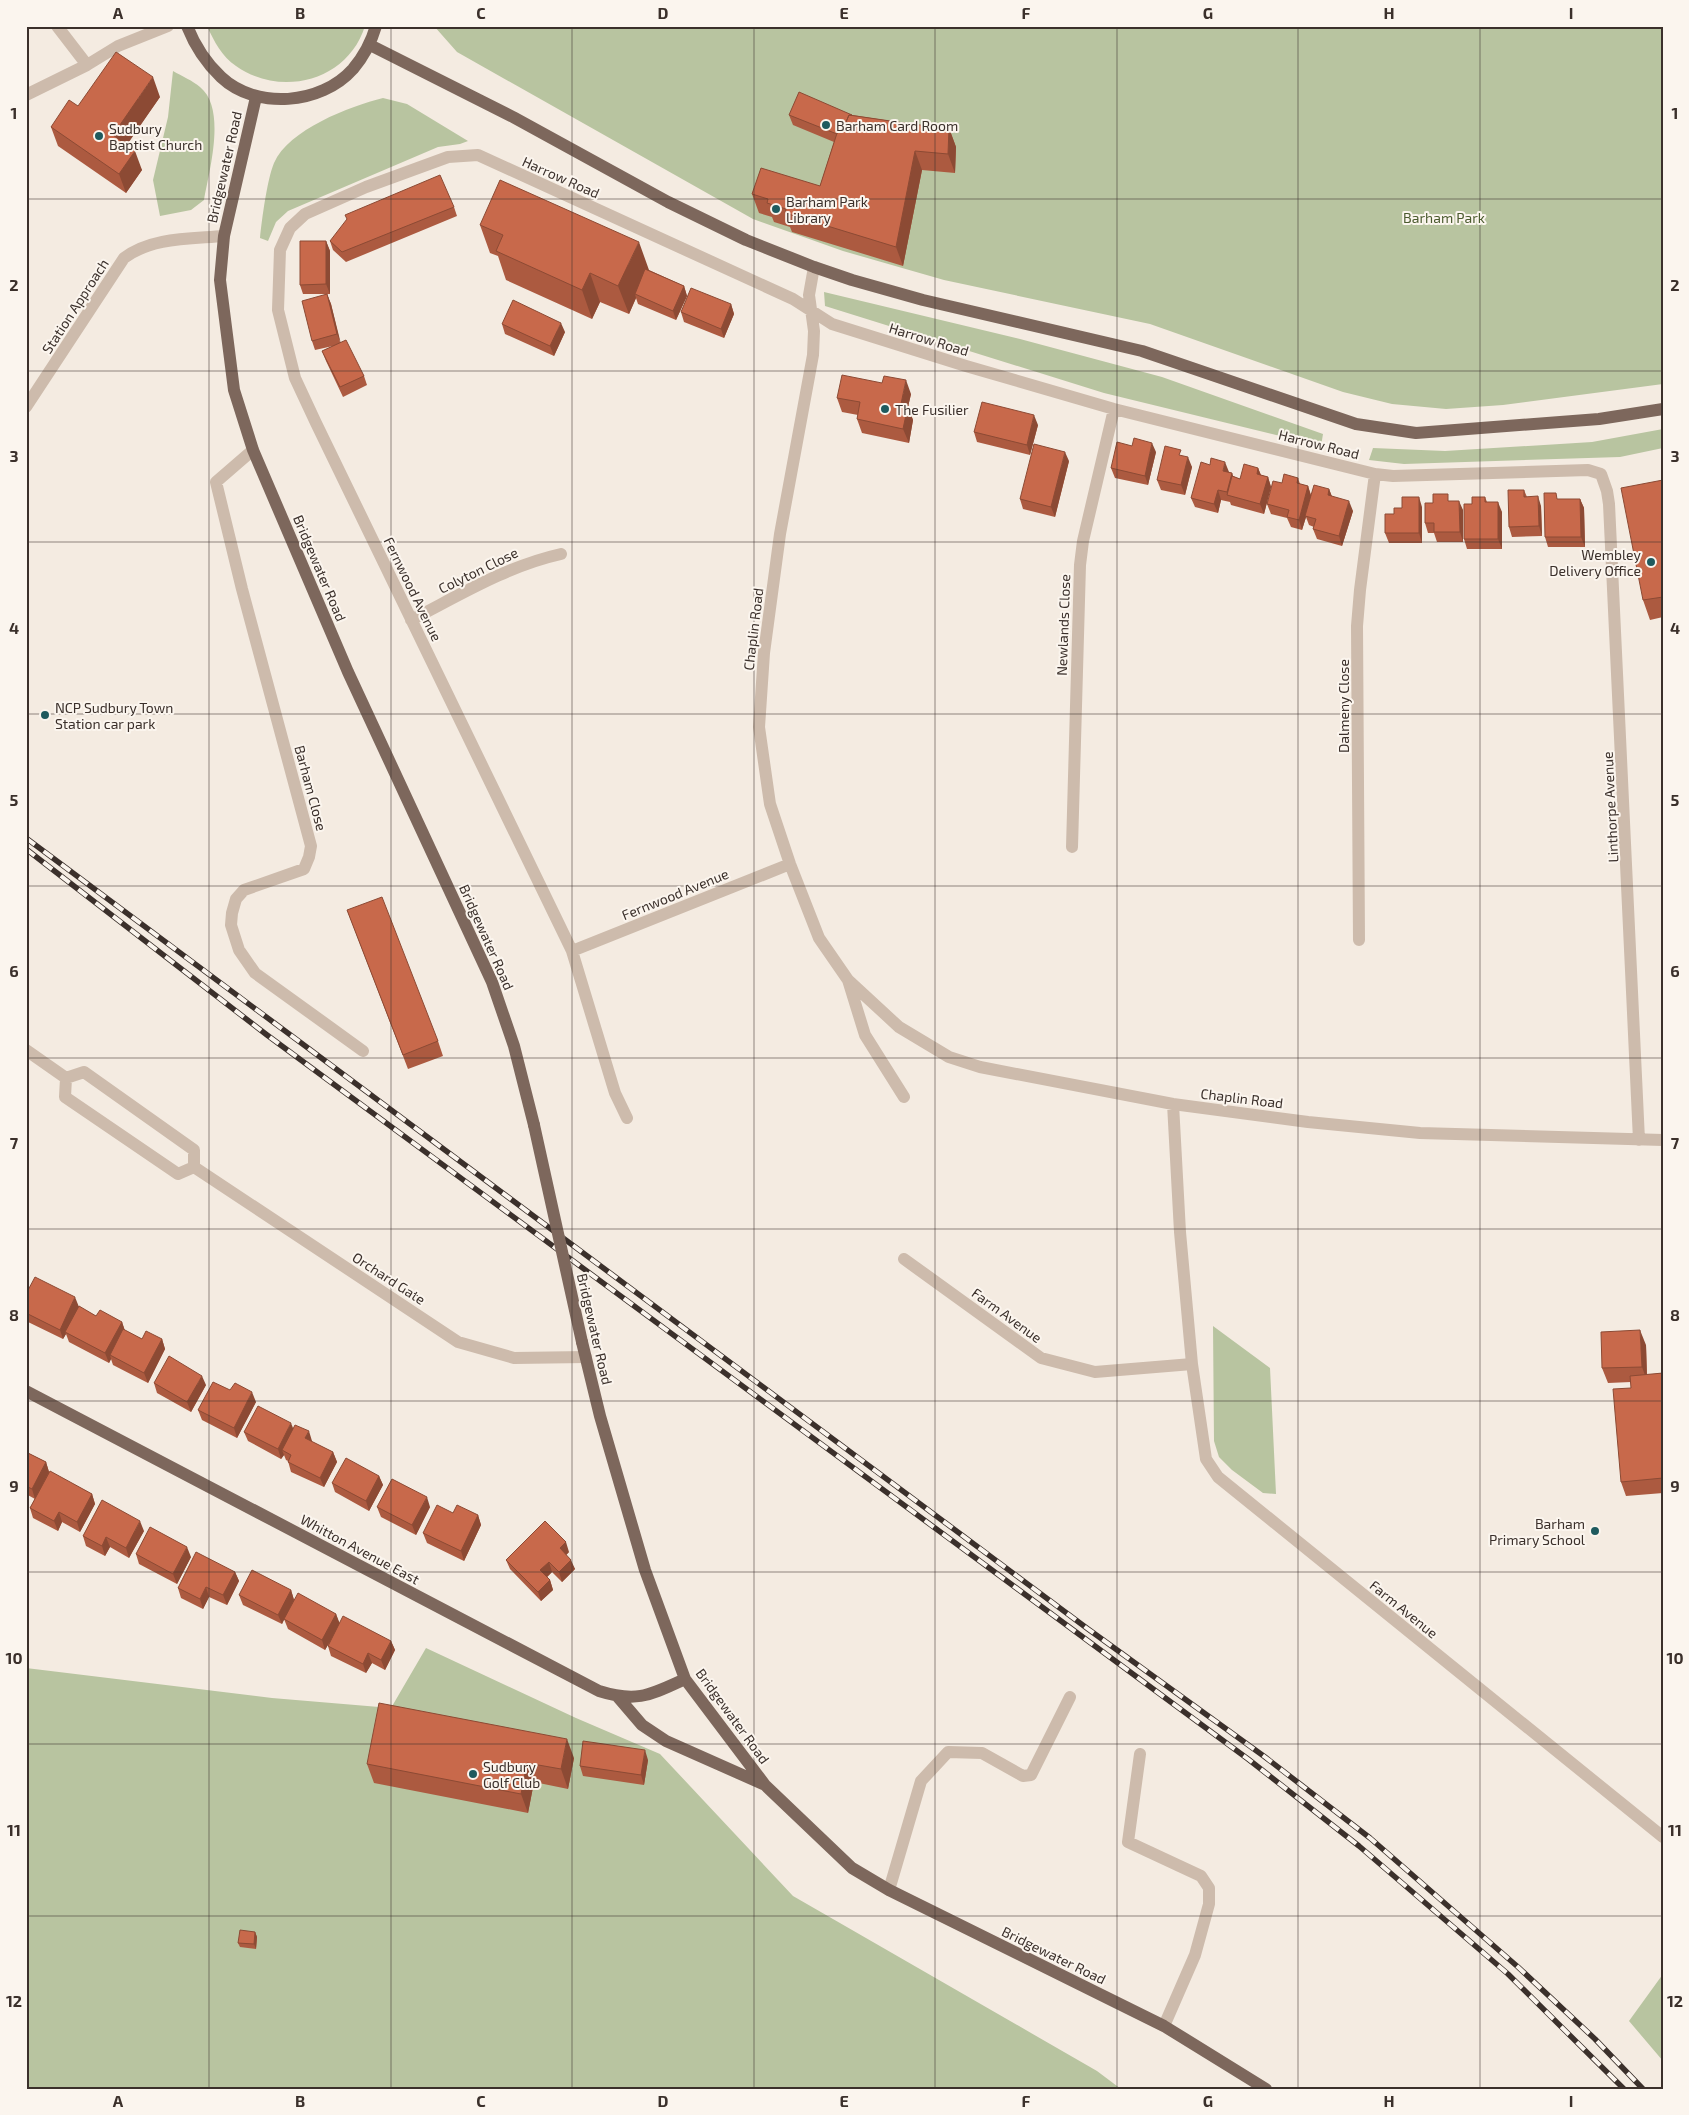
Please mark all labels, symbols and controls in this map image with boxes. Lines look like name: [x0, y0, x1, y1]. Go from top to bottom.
text: A: [113, 3, 124, 22]
text: B: [295, 3, 305, 22]
text: C: [476, 3, 486, 22]
text: D: [658, 3, 669, 22]
text: E: [839, 3, 849, 22]
text: F: [1022, 3, 1031, 22]
text: G: [1203, 3, 1213, 22]
text: H: [1383, 3, 1395, 22]
text: I: [1569, 3, 1573, 22]
text: 1: [11, 103, 17, 122]
text: 1: [1672, 103, 1678, 122]
street label: Bridgewater Road: [203, 110, 245, 224]
place label: Barham Card Room: [836, 117, 958, 134]
marker: Barham Card Room: [820, 119, 832, 131]
place label: Sudbury Baptist Church: [109, 120, 202, 153]
marker: Sudbury Baptist Church: [93, 130, 105, 142]
street label: Harrow Road: [520, 152, 602, 202]
place label: Barham Park Library: [786, 193, 868, 226]
marker: Barham Park Library: [770, 203, 782, 215]
park label: Barham Park: [1403, 209, 1485, 226]
street label: Station Approach: [38, 255, 112, 357]
text: 2: [9, 275, 19, 294]
text: 2: [1670, 275, 1680, 294]
street label: Harrow Road: [887, 319, 971, 359]
place label: The Fusilier: [895, 401, 969, 418]
marker: The Fusilier: [879, 403, 891, 415]
street label: Harrow Road: [1277, 426, 1361, 462]
text: 3: [9, 446, 19, 465]
text: 3: [1670, 446, 1680, 465]
street label: Bridgewater Road: [290, 512, 350, 624]
street label: Fernwood Avenue: [380, 534, 446, 644]
street label: Colyton Close: [435, 543, 521, 597]
place label: Wembley Delivery Office: [1549, 546, 1642, 579]
marker: Wembley Delivery Office: [1645, 556, 1657, 568]
street label: Newlands Close: [1053, 574, 1073, 676]
street label: Chaplin Road: [740, 587, 766, 671]
text: 4: [9, 618, 19, 637]
text: 4: [1670, 618, 1680, 637]
street label: Dalmeny Close: [1335, 659, 1352, 753]
place label: NCP Sudbury Town Station car park: [55, 699, 173, 732]
marker: NCP Sudbury Town Station car park: [39, 709, 51, 721]
street label: Barham Close: [291, 743, 331, 833]
street label: Linthorpe Avenue: [1599, 751, 1621, 863]
text: 5: [10, 790, 19, 809]
text: 5: [1671, 790, 1680, 809]
street label: Fernwood Avenue: [619, 865, 731, 923]
street label: Bridgewater Road: [456, 882, 518, 992]
text: 6: [9, 961, 19, 980]
text: 6: [1670, 961, 1680, 980]
street label: Chaplin Road: [1200, 1085, 1284, 1111]
text: 7: [10, 1133, 19, 1152]
text: 7: [1671, 1133, 1680, 1152]
street label: Orchard Gate: [349, 1248, 429, 1308]
street label: Bridgewater Road: [574, 1272, 616, 1386]
street label: Farm Avenue: [969, 1284, 1045, 1346]
text: 8: [9, 1305, 19, 1324]
text: 8: [1670, 1305, 1680, 1324]
text: 9: [9, 1476, 19, 1495]
text: 9: [1670, 1476, 1680, 1495]
street label: Whitton Avenue East: [298, 1510, 422, 1588]
place label: Barham Primary School: [1489, 1515, 1586, 1548]
marker: Barham Primary School: [1589, 1525, 1601, 1537]
street label: Farm Avenue: [1367, 1576, 1441, 1642]
text: 10: [5, 1648, 23, 1667]
text: 10: [1666, 1648, 1684, 1667]
street label: Bridgewater Road: [693, 1665, 773, 1767]
place label: Sudbury Golf Club: [483, 1758, 540, 1791]
marker: Sudbury Golf Club: [467, 1768, 479, 1780]
text: 11: [7, 1820, 21, 1839]
text: 11: [1668, 1820, 1682, 1839]
street label: Bridgewater Road: [999, 1922, 1109, 1988]
text: 12: [6, 1991, 22, 2010]
text: 12: [1667, 1991, 1683, 2010]
text: A: [113, 2091, 124, 2110]
text: B: [295, 2091, 305, 2110]
text: C: [476, 2091, 486, 2110]
text: D: [658, 2091, 669, 2110]
text: E: [839, 2091, 849, 2110]
text: F: [1022, 2091, 1031, 2110]
text: G: [1203, 2091, 1213, 2110]
text: H: [1383, 2091, 1395, 2110]
text: I: [1569, 2091, 1573, 2110]

